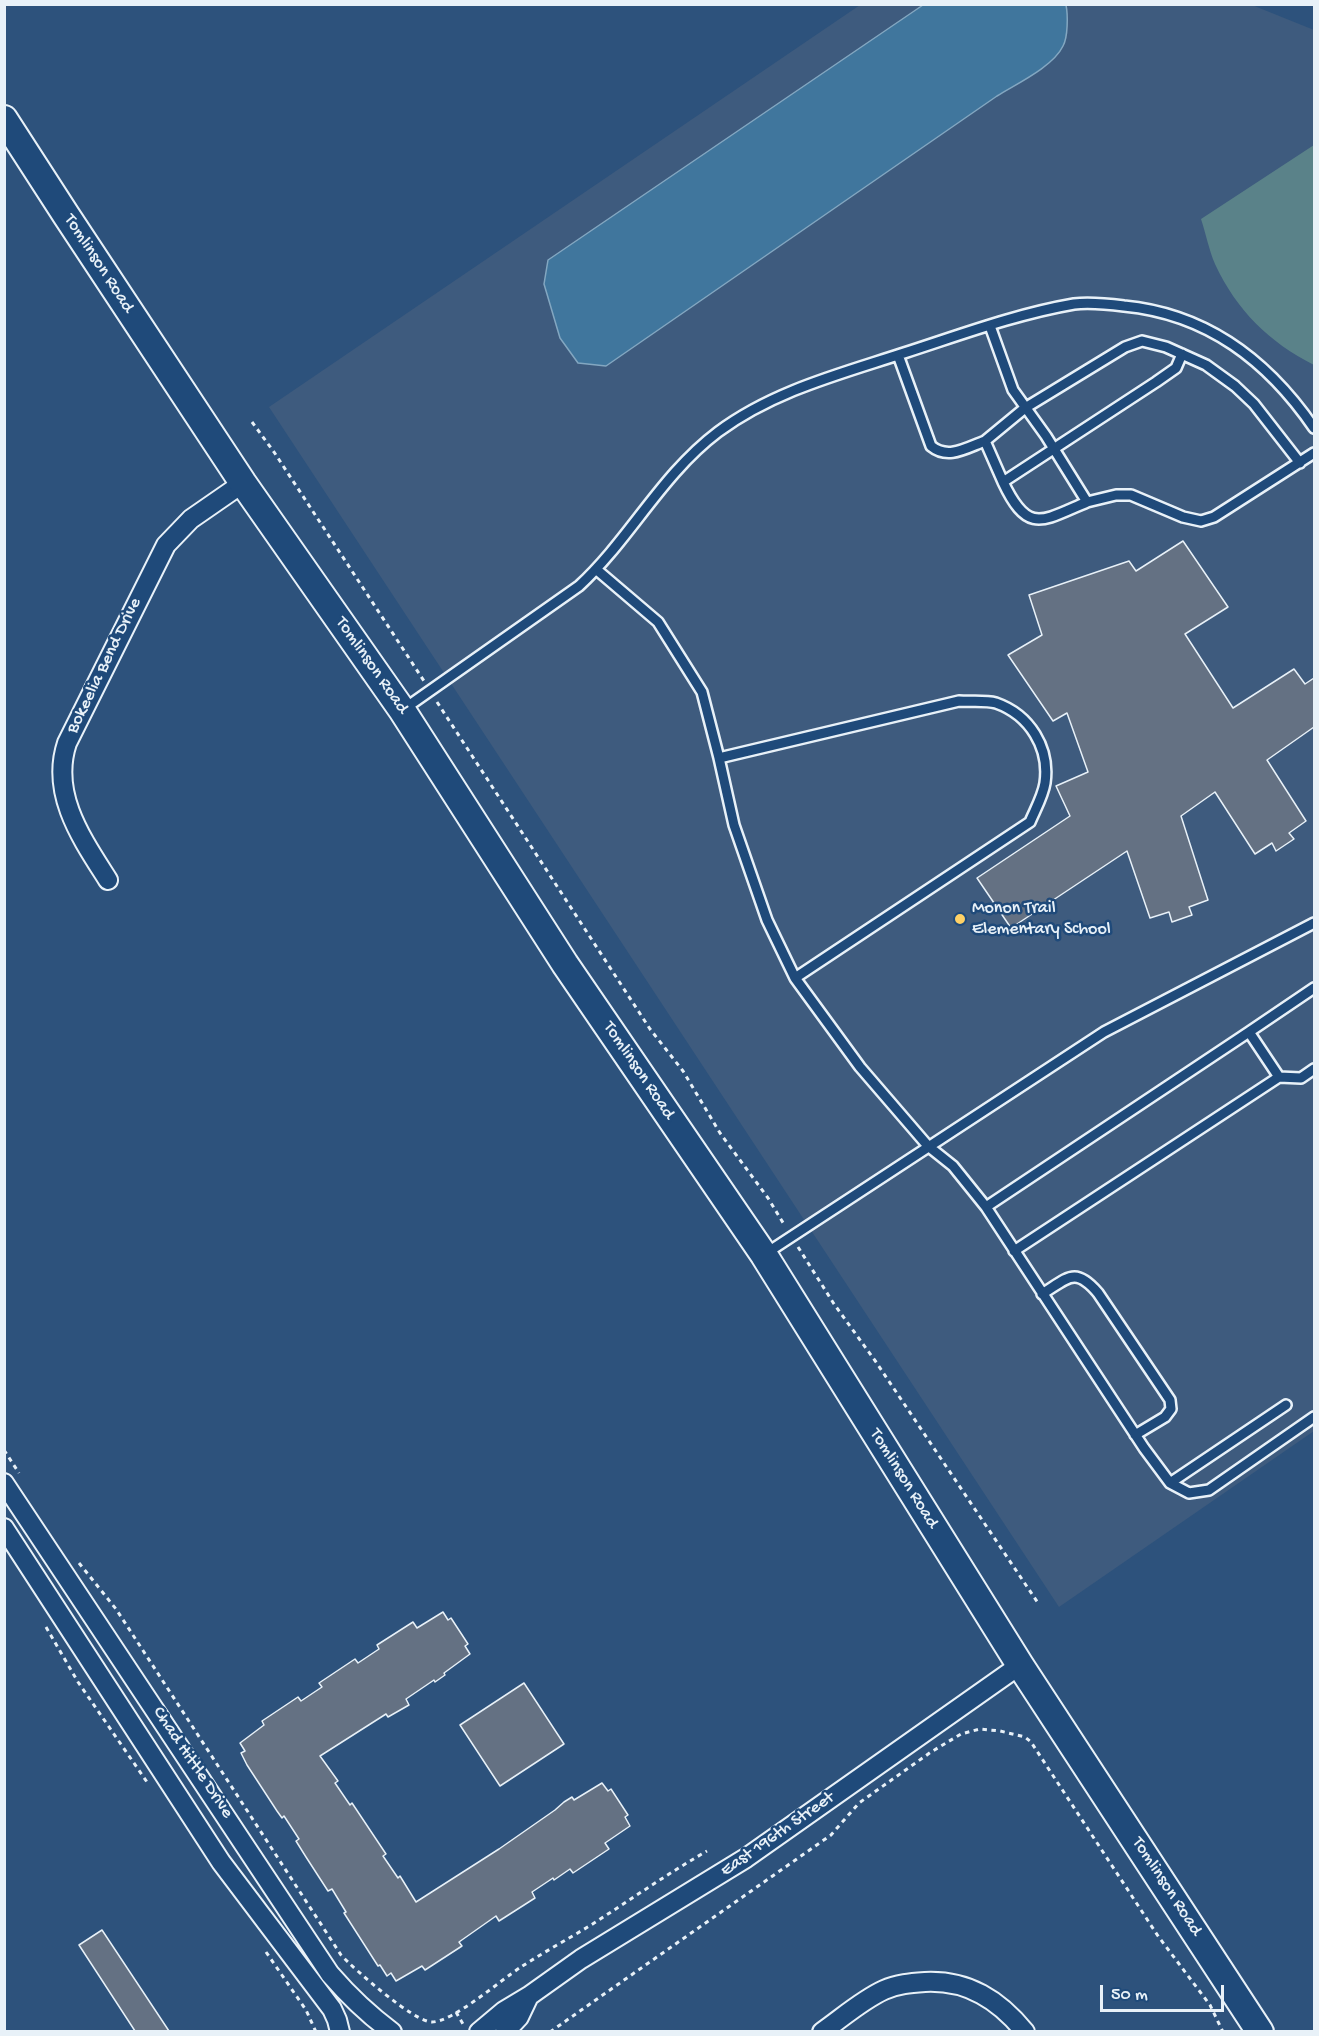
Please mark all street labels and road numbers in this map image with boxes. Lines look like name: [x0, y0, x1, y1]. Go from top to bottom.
street label: Tomlinson Road: [58, 210, 138, 318]
street label: Bokeelia Bend Drive: [63, 595, 147, 737]
street label: Tomlinson Road: [330, 613, 412, 719]
street label: Tomlinson Road: [597, 1018, 679, 1124]
street label: Tomlinson Road: [864, 1425, 942, 1533]
street label: Chad Hittle Drive: [147, 1703, 237, 1823]
street label: East 196th Street: [717, 1788, 839, 1882]
street label: Tomlinson Road: [1126, 1833, 1206, 1941]

